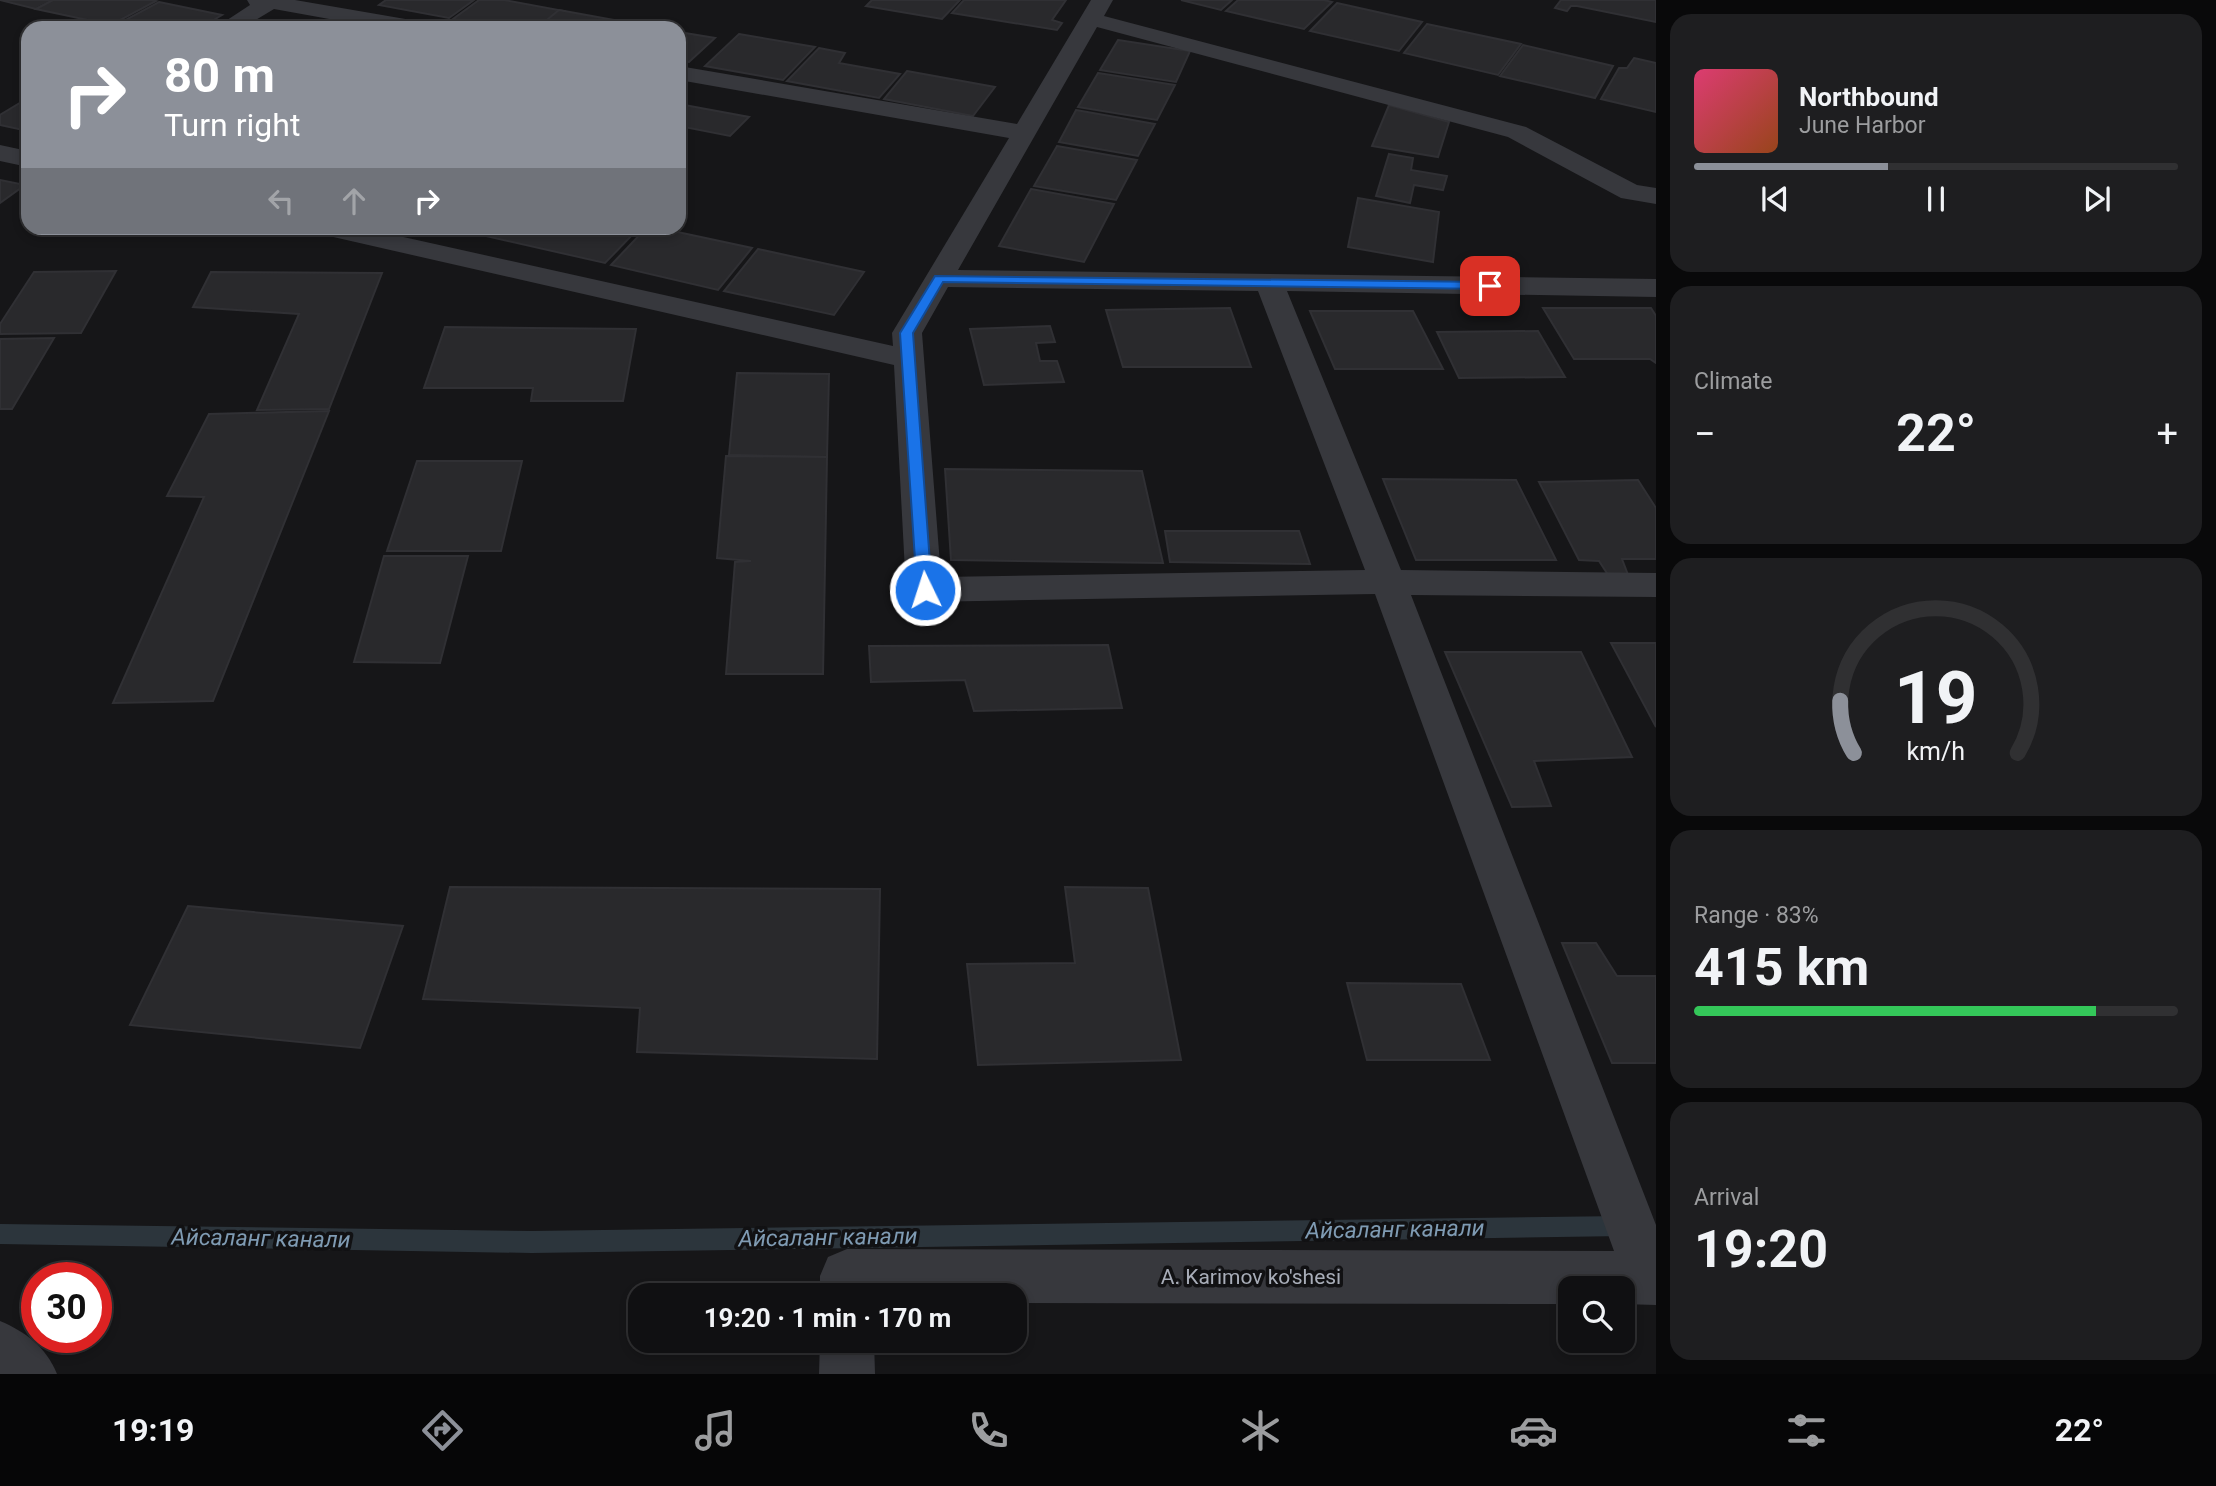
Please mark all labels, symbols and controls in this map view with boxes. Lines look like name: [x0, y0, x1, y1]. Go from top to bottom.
text: 80 m: [164, 47, 275, 104]
icon: right: [49, 49, 140, 140]
text: Northbound: [1799, 82, 1939, 112]
text: Turn right: [164, 106, 300, 144]
text: June Harbor: [1799, 112, 1926, 139]
icon: previous: [1756, 180, 1794, 218]
icon: pause: [1917, 180, 1955, 218]
icon: next: [2078, 180, 2116, 218]
icon: left: [262, 182, 300, 220]
icon: ahead: [335, 182, 373, 220]
icon: right: [408, 182, 446, 220]
pin: [1460, 256, 1520, 316]
icon: arrive: [1471, 267, 1509, 305]
text: Climate: [1694, 368, 1773, 395]
text: 22°: [1896, 403, 1976, 464]
text: −: [1694, 412, 1716, 456]
text: +: [2156, 412, 2178, 456]
position arrow: [888, 553, 962, 627]
text: 19: [1894, 655, 1978, 741]
text: km/h: [1907, 737, 1965, 766]
text: Range · 83%: [1694, 902, 1819, 929]
text: 415 km: [1694, 937, 1869, 998]
text: Arrival: [1694, 1184, 1759, 1211]
water label: Айсаланг канали: [1304, 1214, 1485, 1245]
text: 19:20: [1694, 1219, 1828, 1280]
water label: Айсаланг канали: [737, 1222, 918, 1253]
water label: Айсаланг канали: [170, 1223, 351, 1254]
speed limit sign: 30: [21, 1262, 112, 1353]
street label: A. Karimov ko'shesi: [1161, 1265, 1341, 1289]
map controls: [1558, 1276, 1635, 1353]
button: search: [1558, 1276, 1635, 1353]
text: 19:20 · 1 min · 170 m: [704, 1303, 951, 1333]
icon: directions: [418, 1406, 467, 1455]
icon: music: [691, 1406, 740, 1455]
icon: phone: [964, 1406, 1013, 1455]
icon: climate: [1236, 1406, 1285, 1455]
icon: car: [1509, 1406, 1558, 1455]
icon: filters: [1782, 1406, 1831, 1455]
text: 19:19: [112, 1411, 194, 1449]
text: 22°: [2055, 1411, 2104, 1449]

